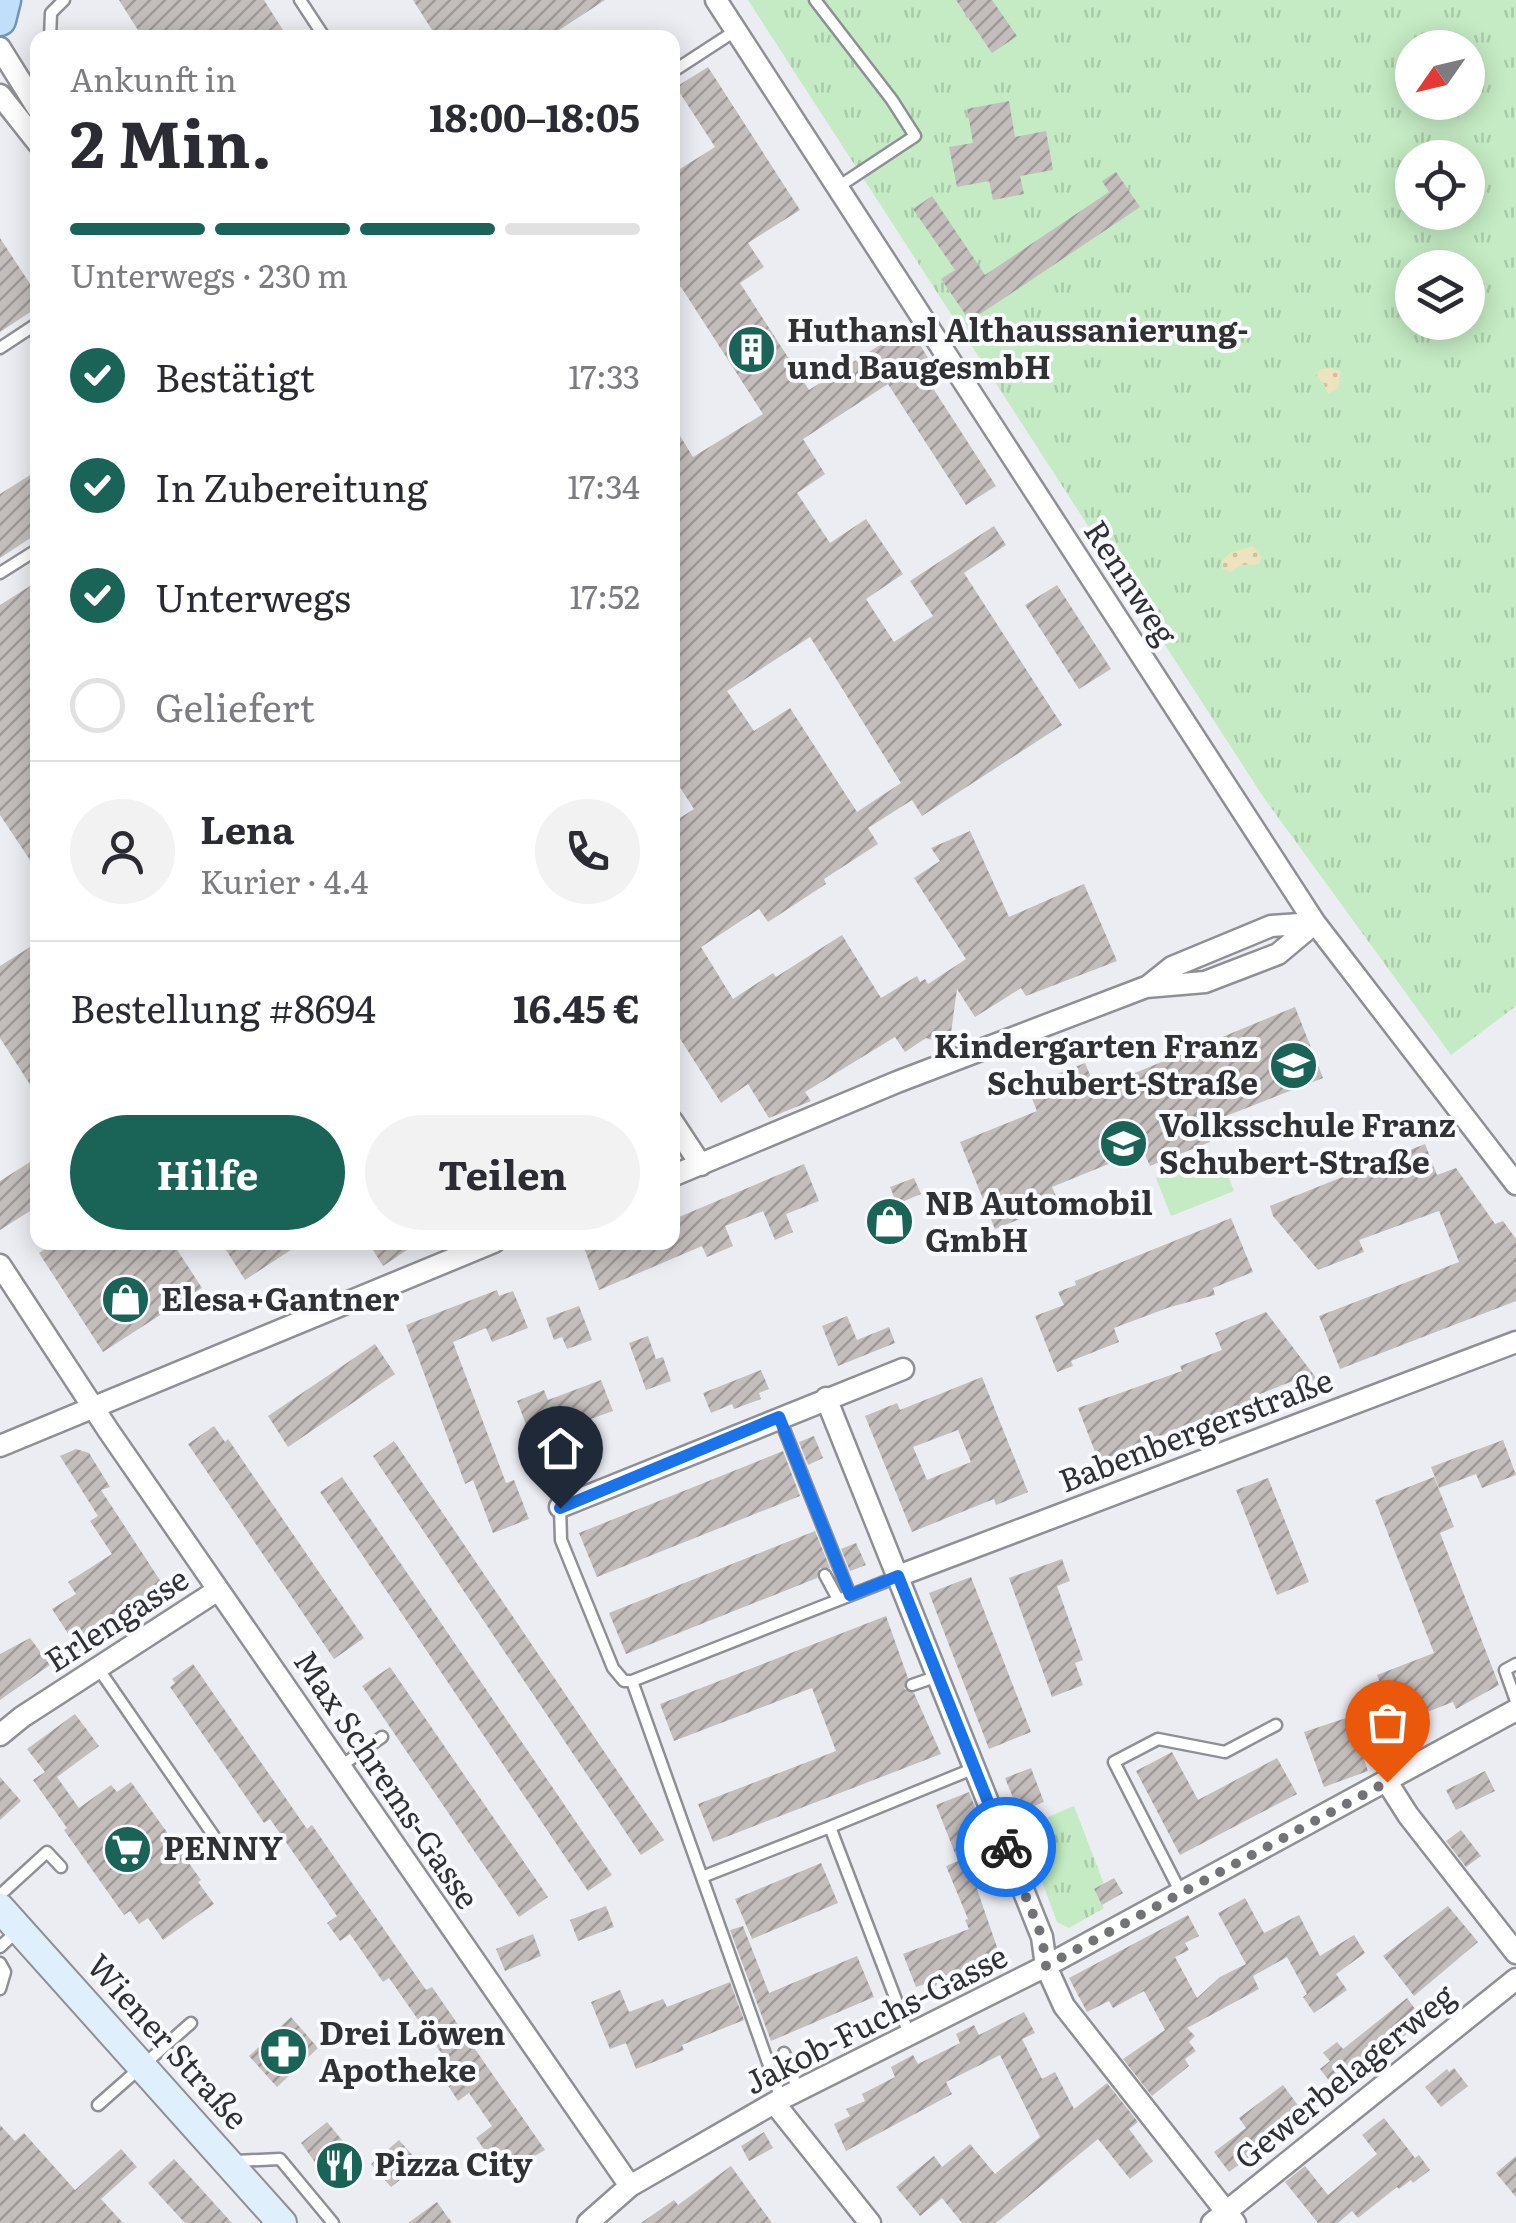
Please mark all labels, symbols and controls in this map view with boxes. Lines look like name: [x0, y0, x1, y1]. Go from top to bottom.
north arrow: [1395, 30, 1485, 120]
map controls: [1395, 30, 1485, 340]
text: Ankunft in: [70, 54, 237, 102]
text: 18:00–18:05: [429, 87, 640, 144]
text: 2 Min.: [70, 91, 272, 188]
button: locate: [1395, 140, 1485, 230]
text: Unterwegs · 230 m: [70, 250, 348, 298]
button: layers: [1395, 250, 1485, 340]
place label: Huthansl Althaussanierung- und BaugesmbH: [787, 304, 1248, 389]
building icon: Huthansl Althaussanierung- und BaugesmbH: [726, 323, 778, 375]
text: Bestätigt: [155, 347, 315, 404]
icon: check: [70, 348, 125, 403]
text: 17:33: [568, 351, 640, 399]
text: In Zubereitung: [155, 457, 428, 514]
icon: check: [70, 458, 125, 513]
text: 17:34: [567, 461, 640, 509]
street label: Rennweg: [1074, 509, 1191, 654]
text: Unterwegs: [155, 567, 351, 624]
icon: check: [70, 568, 125, 623]
text: 17:52: [570, 571, 640, 619]
text: Geliefert: [155, 677, 315, 734]
button: person: [70, 799, 175, 904]
text: Lena: [200, 799, 294, 856]
button: phone: [535, 799, 640, 904]
text: Kurier · 4.4: [200, 856, 368, 904]
text: Bestellung #8694: [70, 978, 376, 1035]
text: 16.45 €: [513, 978, 640, 1035]
place label: Kindergarten Franz Schubert-Straße: [934, 1020, 1258, 1105]
school or university icon: Kindergarten Franz Schubert-Straße: [1267, 1039, 1319, 1091]
place label: Volksschule Franz Schubert-Straße: [1159, 1099, 1456, 1184]
button: Hilfe: [70, 1115, 345, 1230]
button: Teilen: [365, 1115, 640, 1230]
school or university icon: Volksschule Franz Schubert-Straße: [1098, 1118, 1150, 1170]
place label: NB Automobil GmbH: [925, 1177, 1153, 1262]
shop icon: NB Automobil GmbH: [864, 1196, 916, 1248]
place label: Elesa+Gantner: [161, 1273, 400, 1321]
shop icon: Elesa+Gantner: [100, 1274, 152, 1326]
street label: Babenbergerstraße: [1051, 1354, 1339, 1503]
pin: [518, 1406, 603, 1509]
icon: home: [533, 1421, 588, 1476]
street label: Erlengasse: [34, 1553, 197, 1682]
street label: Max Schrems-Gasse: [284, 1639, 493, 1917]
pin: [1345, 1680, 1430, 1783]
icon: bag: [1360, 1695, 1415, 1750]
courier: [956, 1797, 1056, 1897]
icon: bike: [979, 1820, 1034, 1875]
place label: PENNY: [163, 1822, 283, 1870]
supermarket icon: PENNY: [102, 1823, 154, 1875]
street label: Jakob-Fuchs-Gasse: [735, 1930, 1015, 2104]
street label: Wiener Straße: [77, 1942, 261, 2138]
street label: Gewerbelagerweg: [1222, 1970, 1464, 2179]
place label: Drei Löwen Apotheke: [319, 2007, 506, 2092]
pharmacy icon: Drei Löwen Apotheke: [258, 2026, 310, 2078]
place label: Pizza City: [374, 2138, 533, 2186]
restaurant icon: Pizza City: [313, 2139, 365, 2191]

